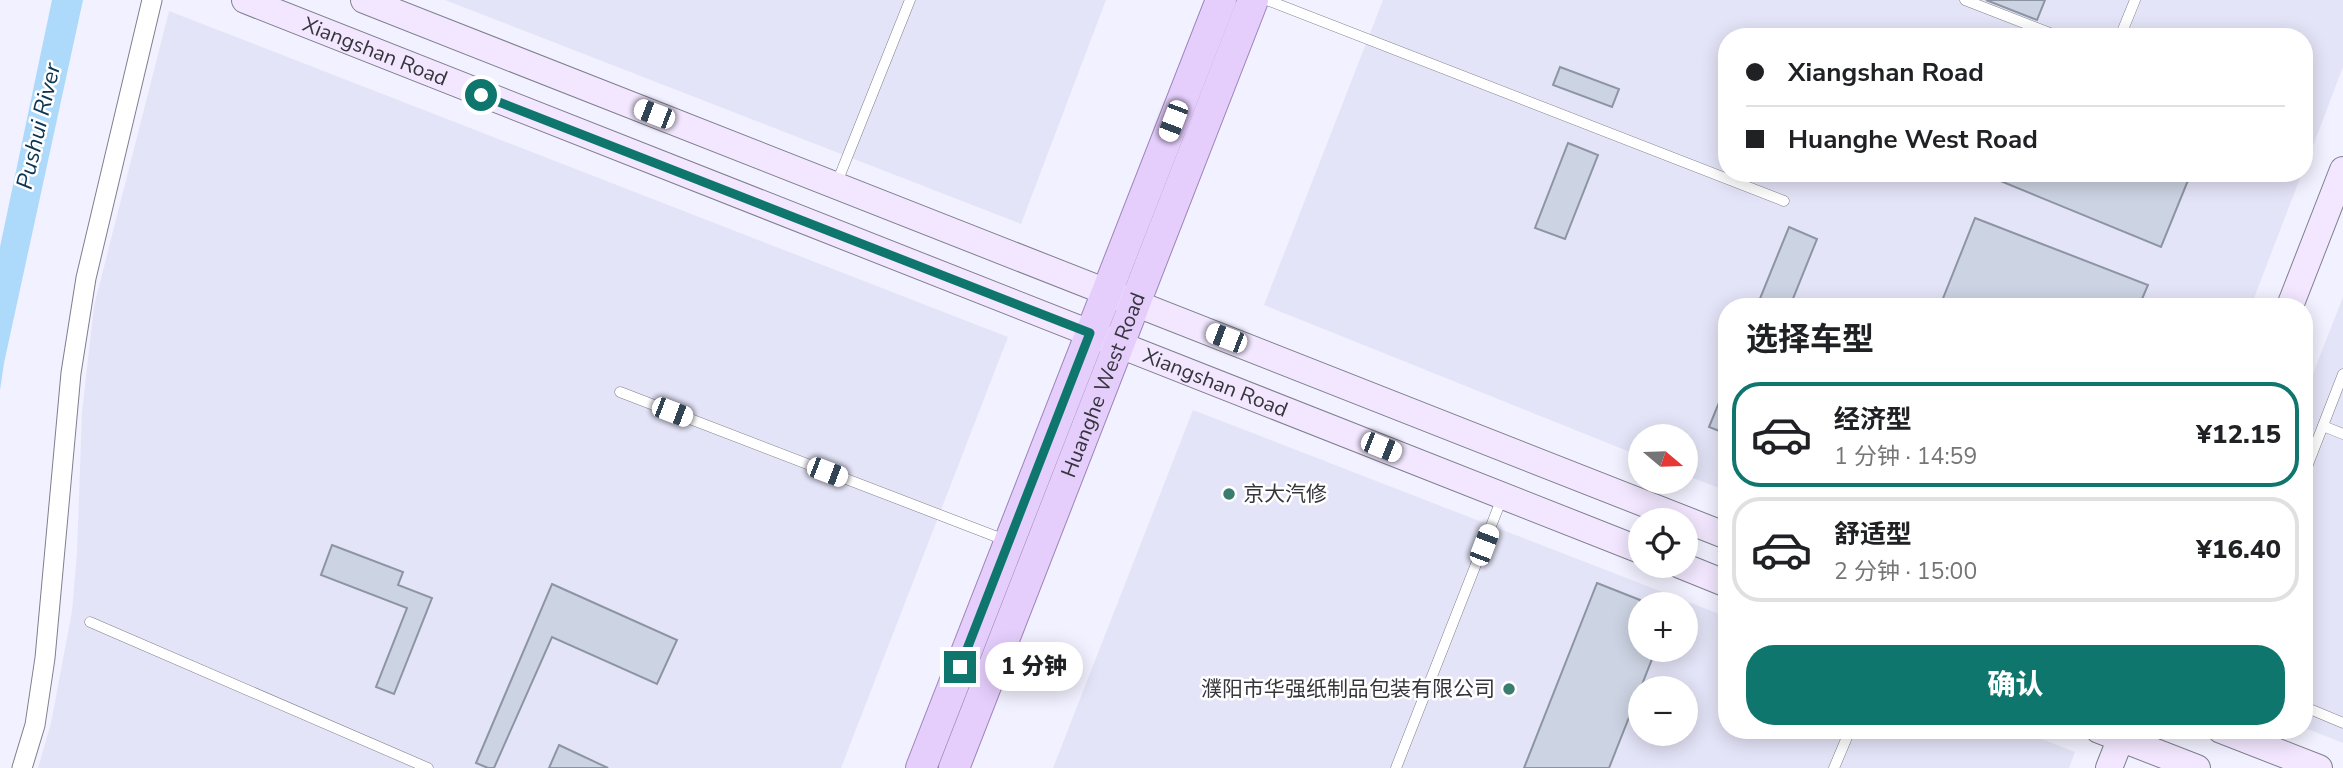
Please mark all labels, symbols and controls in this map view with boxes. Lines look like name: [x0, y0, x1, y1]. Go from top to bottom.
street label: Xiangshan Road: [299, 10, 452, 92]
text: Xiangshan Road: [1788, 55, 1984, 90]
water label: Pushui River: [9, 59, 68, 192]
route start: [465, 79, 497, 111]
car: [631, 97, 678, 131]
car: [1156, 98, 1191, 144]
text: Huanghe West Road: [1788, 122, 2038, 157]
street label: Huanghe West Road: [1054, 288, 1152, 482]
text: 选择车型: [1746, 318, 1874, 361]
car: [1203, 321, 1250, 355]
street label: Xiangshan Road: [1139, 341, 1292, 424]
car: [649, 395, 696, 429]
text: 经济型: [1834, 402, 1912, 437]
icon: car: [1750, 403, 1813, 466]
text: ¥12.15: [2196, 417, 2281, 452]
north arrow: [1628, 424, 1698, 494]
map controls: [1628, 424, 1698, 746]
car: [1358, 429, 1405, 465]
text: 1 分钟 · 14:59: [1834, 441, 1977, 472]
car: [804, 455, 851, 489]
place label: 京大汽修: [1243, 480, 1327, 508]
marker: 京大汽修: [1221, 486, 1237, 502]
button: locate: [1628, 508, 1698, 578]
text: 舒适型: [1834, 517, 1912, 552]
icon: car: [1750, 518, 1813, 581]
car: [1467, 522, 1502, 568]
text: ¥16.40: [2196, 532, 2281, 567]
text: 2 分钟 · 15:00: [1834, 556, 1977, 587]
button: +: [1628, 592, 1698, 662]
callout: 1 分钟: [984, 642, 1082, 692]
button: 确认: [1746, 645, 2285, 725]
route end: [944, 651, 976, 683]
text: 1 分钟: [1001, 651, 1067, 682]
place label: 濮阳市华强纸制品包装有限公司: [1201, 675, 1495, 703]
button: −: [1628, 676, 1698, 746]
marker: 濮阳市华强纸制品包装有限公司: [1501, 681, 1517, 697]

